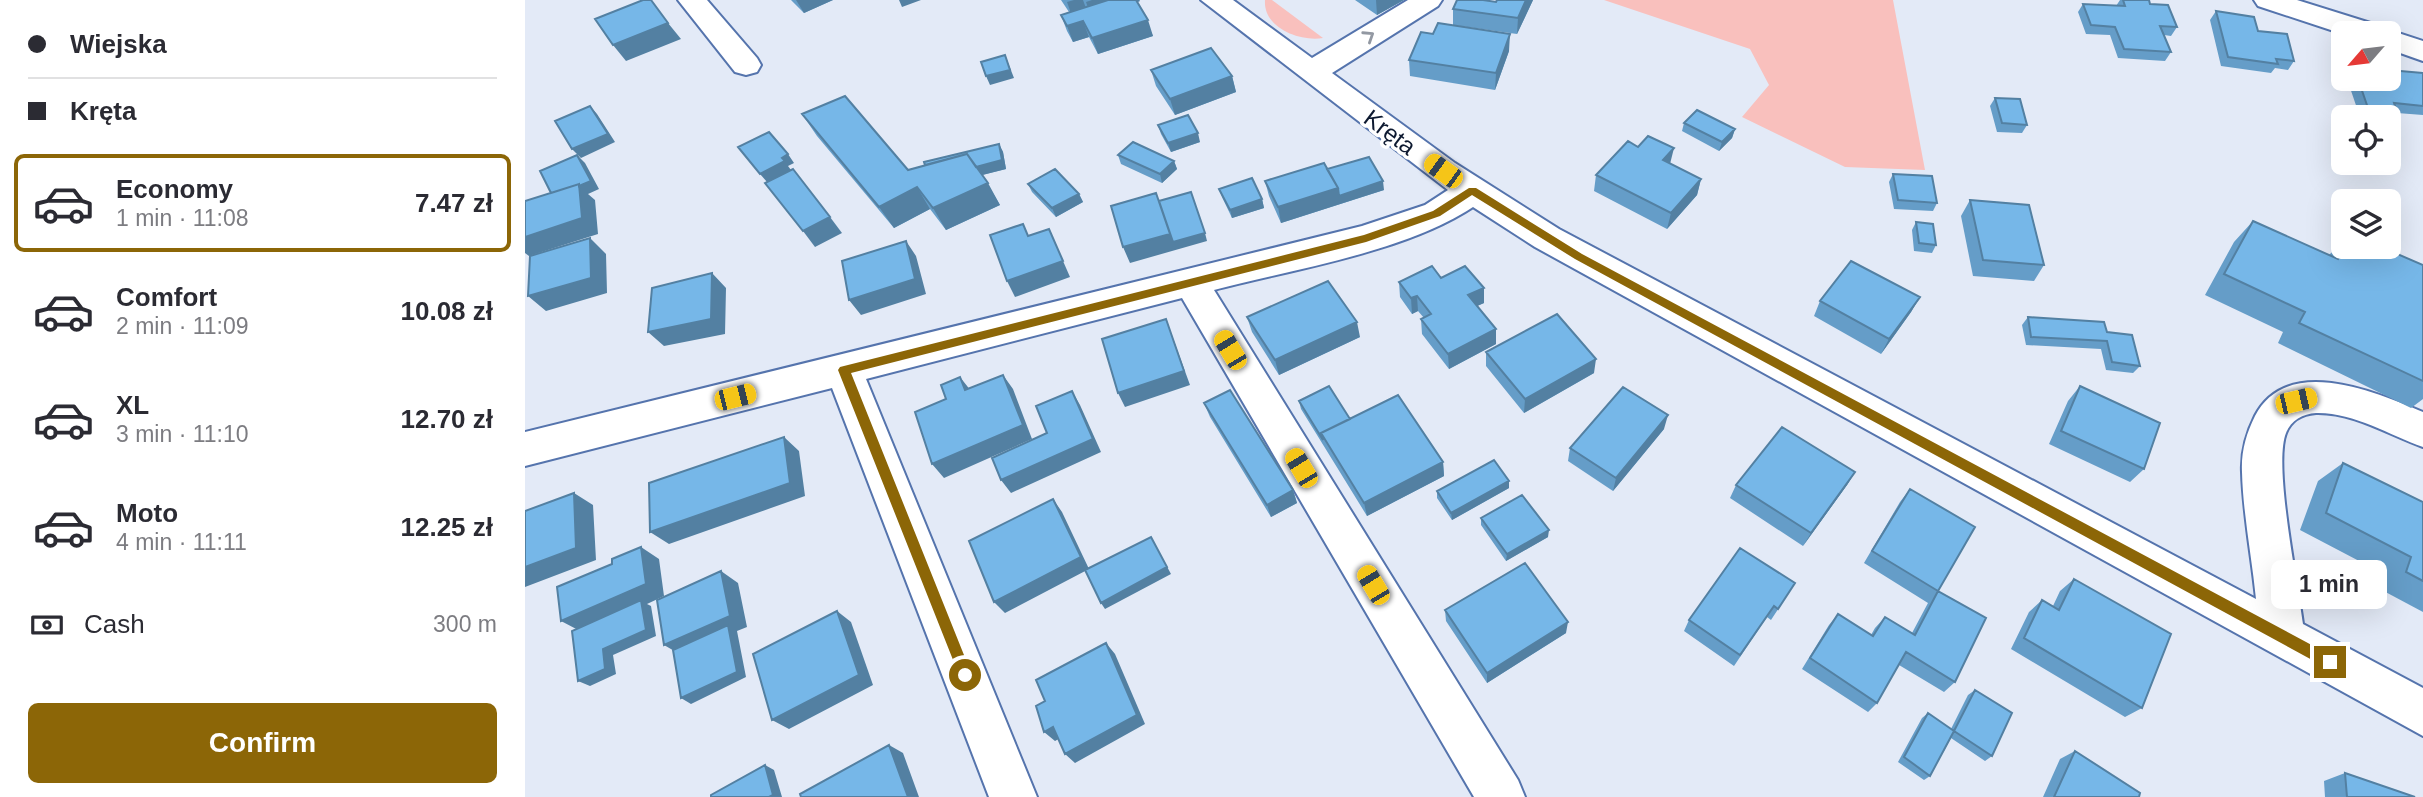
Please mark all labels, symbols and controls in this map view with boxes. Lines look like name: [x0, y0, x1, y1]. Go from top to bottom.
north arrow: [2331, 21, 2401, 91]
map controls: [2331, 21, 2401, 259]
text: Wiejska: [70, 29, 167, 59]
one-way arrow: [1362, 31, 1375, 44]
text: Kręta: [70, 96, 136, 126]
street label: Kręta: [1359, 104, 1422, 160]
button: locate: [2331, 105, 2401, 175]
car: [1420, 150, 1467, 192]
icon: car: [32, 172, 95, 235]
text: Economy: [116, 174, 233, 204]
text: 7.47 zł: [415, 188, 493, 218]
button: layers: [2331, 189, 2401, 259]
text: 1 min · 11:08: [116, 205, 249, 231]
icon: car: [32, 280, 95, 343]
text: Comfort: [116, 282, 217, 312]
text: 10.08 zł: [400, 296, 493, 326]
text: 2 min · 11:09: [116, 313, 249, 339]
car: [1211, 327, 1250, 373]
car: [713, 382, 758, 412]
car: [2274, 386, 2319, 416]
icon: car: [32, 388, 95, 451]
text: XL: [116, 390, 149, 420]
text: 12.70 zł: [400, 404, 493, 434]
text: 3 min · 11:10: [116, 421, 249, 447]
car: [1282, 445, 1321, 491]
icon: car: [32, 496, 95, 559]
text: Moto: [116, 498, 178, 528]
text: 12.25 zł: [400, 512, 493, 542]
text: 4 min · 11:11: [116, 529, 247, 555]
callout: 1 min: [2272, 560, 2388, 610]
car: [1354, 562, 1393, 608]
text: 1 min: [2299, 571, 2359, 597]
icon: cash: [28, 606, 66, 644]
text: Cash: [84, 609, 145, 639]
text: 300 m: [433, 611, 497, 637]
route end: [2314, 646, 2346, 678]
route start: [949, 659, 981, 691]
button: Confirm: [28, 703, 497, 783]

